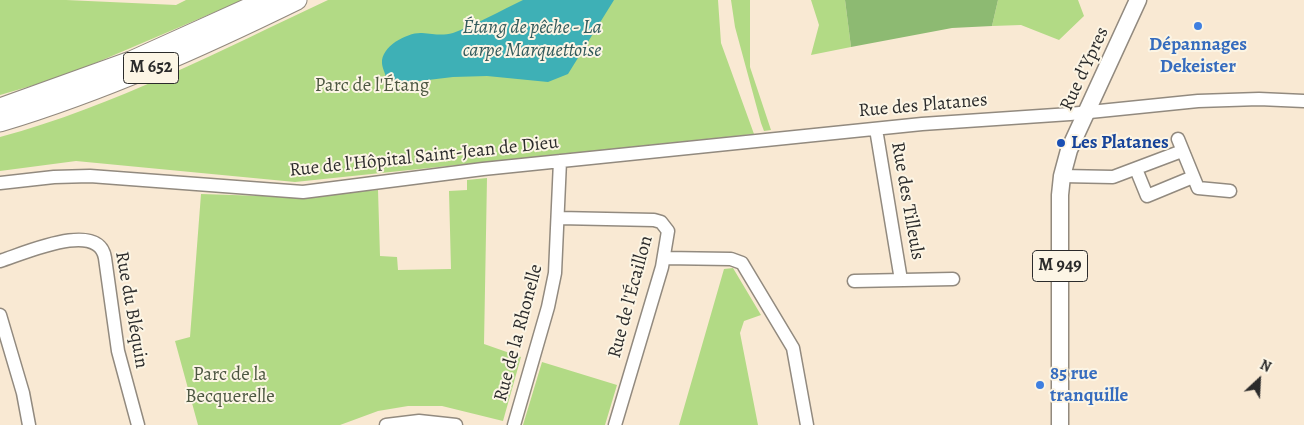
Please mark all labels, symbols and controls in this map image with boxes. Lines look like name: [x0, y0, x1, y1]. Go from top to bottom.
water label: Étang de pêche - La carpe Marquettoise: [462, 16, 602, 63]
marker: Dépannages Dekeister: [1192, 20, 1204, 32]
street label: Rue d'Ypres: [1056, 23, 1114, 115]
place label: Dépannages Dekeister: [1149, 34, 1247, 78]
road number: M 652: [124, 52, 178, 84]
park label: Parc de l'Étang: [315, 75, 429, 97]
street label: Rue des Platanes: [858, 89, 988, 123]
street label: Rue de l'Hôpital Saint-Jean de Dieu: [288, 132, 560, 182]
place label: Les Platanes: [1071, 132, 1169, 154]
marker: Les Platanes: [1055, 137, 1067, 149]
street label: Rue des Tilleuls: [885, 140, 929, 262]
street label: Rue de l'Écaillon: [604, 233, 658, 361]
street label: Rue du Bléquin: [110, 250, 152, 370]
road number: M 949: [1032, 250, 1088, 282]
street label: Rue de la Rhonelle: [490, 262, 548, 404]
north arrow: [1234, 355, 1284, 405]
text: N: [1257, 355, 1274, 377]
place label: 85 rue tranquille: [1050, 363, 1128, 407]
park label: Parc de la Becquerelle: [185, 364, 275, 408]
marker: 85 rue tranquille: [1034, 379, 1046, 391]

